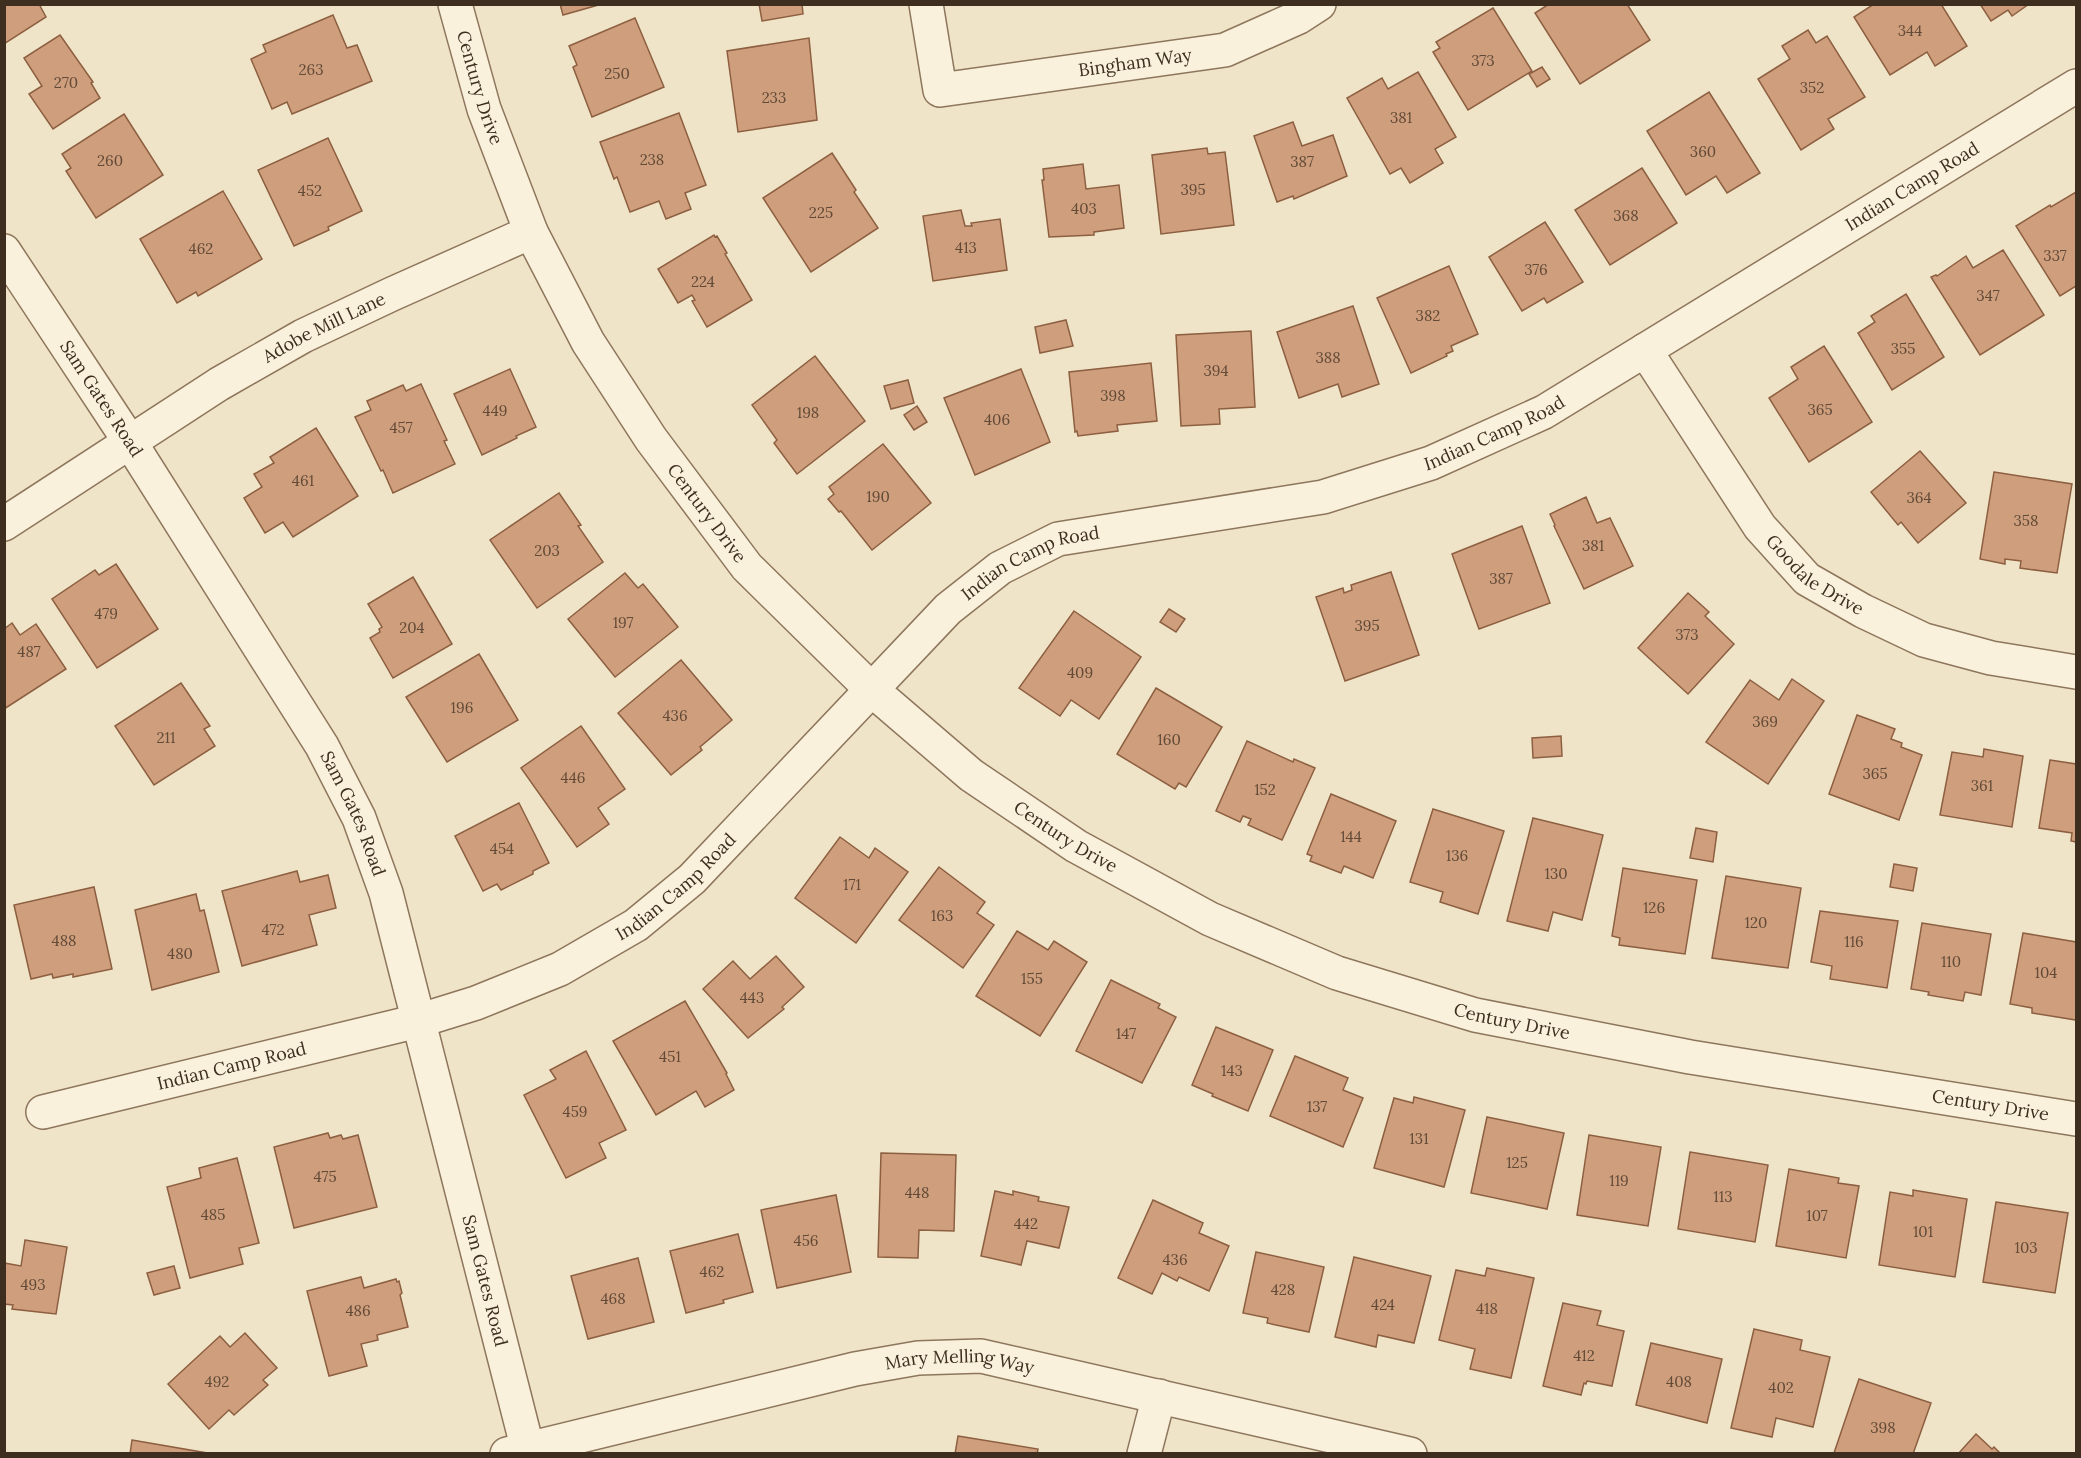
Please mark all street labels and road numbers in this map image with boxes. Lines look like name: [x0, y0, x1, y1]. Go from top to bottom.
street label: Century Drive: [452, 28, 509, 148]
street label: Bingham Way: [1077, 43, 1194, 81]
street label: Indian Camp Road: [1841, 136, 1983, 236]
street label: Adobe Mill Lane: [257, 287, 389, 368]
street label: Sam Gates Road: [55, 336, 149, 461]
street label: Indian Camp Road: [1421, 390, 1569, 475]
street label: Century Drive: [662, 459, 752, 567]
street label: Indian Camp Road: [956, 521, 1101, 605]
street label: Goodale Drive: [1761, 530, 1868, 620]
street label: Sam Gates Road: [316, 747, 391, 879]
street label: Century Drive: [1009, 795, 1122, 877]
street label: Indian Camp Road: [611, 828, 741, 945]
street label: Century Drive: [1451, 997, 1572, 1044]
street label: Indian Camp Road: [154, 1037, 309, 1095]
street label: Century Drive: [1930, 1084, 2051, 1126]
street label: Sam Gates Road: [457, 1212, 513, 1349]
street label: Mary Melling Way: [883, 1344, 1037, 1379]

